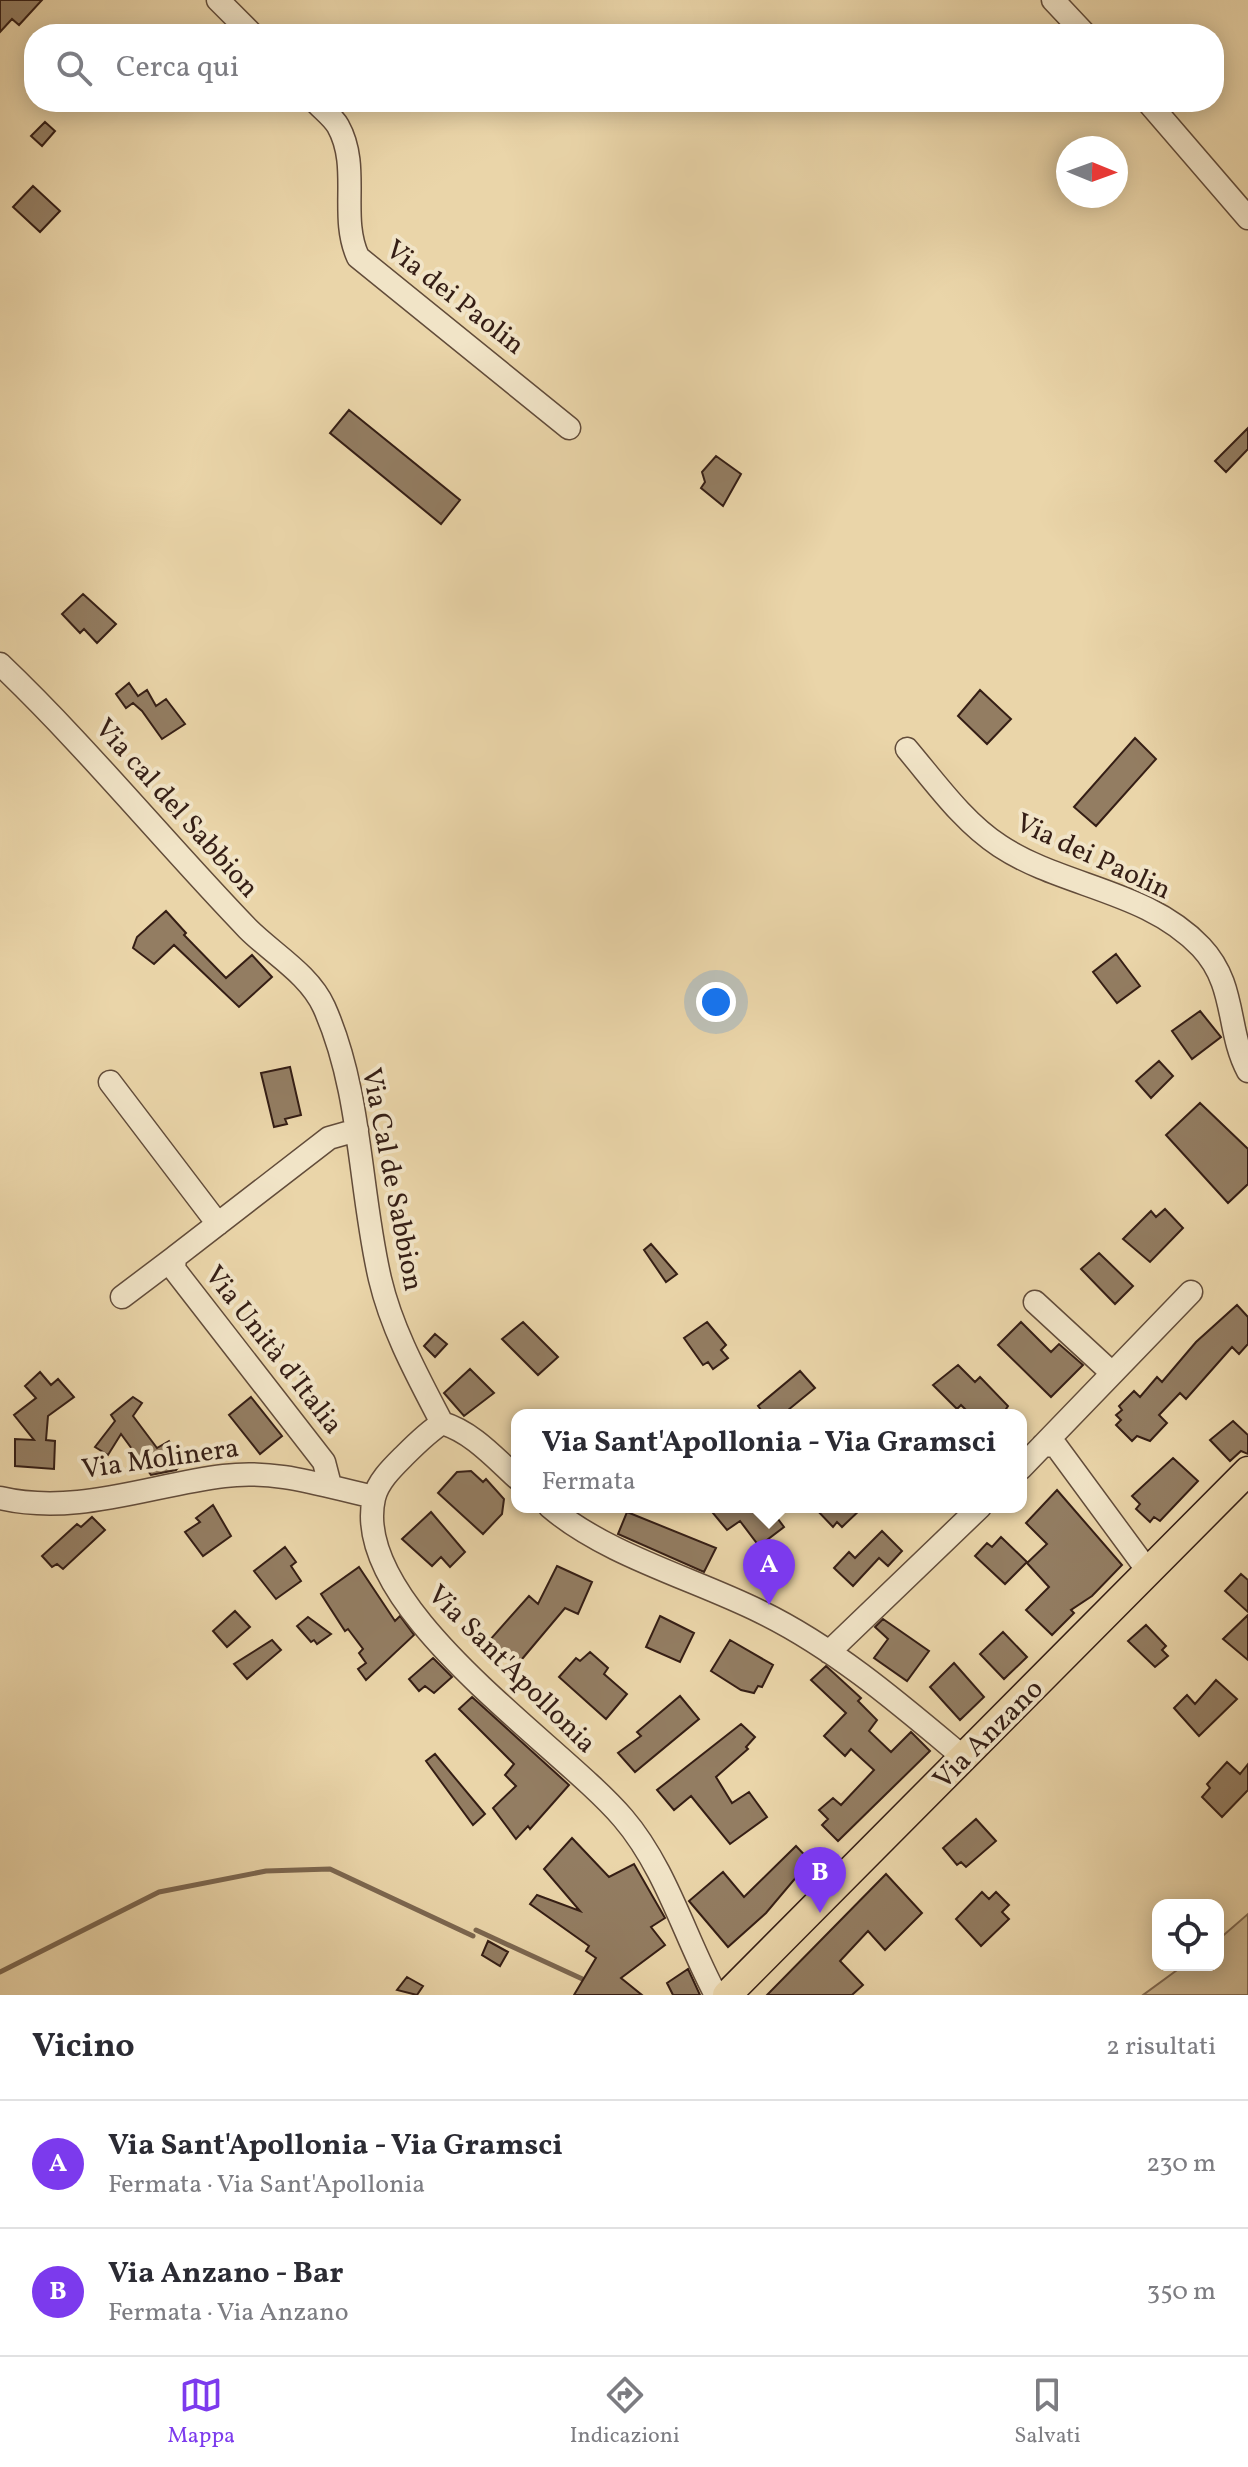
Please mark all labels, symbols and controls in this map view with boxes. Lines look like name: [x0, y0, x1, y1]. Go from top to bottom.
search box: [24, 24, 1224, 112]
icon: search: [52, 46, 96, 90]
text: Cerca qui: [116, 47, 239, 89]
north arrow: [1056, 136, 1128, 208]
street label: Via dei Paolin: [377, 231, 532, 365]
street label: Via cal del Sabbion: [85, 711, 267, 907]
street label: Via dei Paolin: [1009, 804, 1177, 910]
your location: [696, 982, 736, 1022]
street label: Via Cal de Sabbion: [351, 1065, 432, 1294]
street label: Via Unità d'Italia: [195, 1258, 351, 1443]
popup: [511, 1409, 1027, 1513]
text: Via Sant'Apollonia - Via Gramsci: [542, 1422, 996, 1464]
street label: Via Molinera: [79, 1429, 241, 1490]
text: Fermata: [542, 1464, 636, 1500]
pin: A: [743, 1539, 795, 1605]
street label: Via Sant'Apollonia: [418, 1577, 604, 1763]
street label: Via Anzano: [925, 1671, 1053, 1799]
pin: B: [794, 1847, 846, 1913]
map controls: [1152, 1899, 1224, 1971]
button: locate: [1152, 1899, 1224, 1971]
text: Vicino: [32, 2024, 135, 2071]
text: 2 risultati: [1106, 2029, 1216, 2065]
text: Via Sant'Apollonia - Via Gramsci: [108, 2125, 563, 2167]
text: A: [49, 2146, 67, 2182]
text: 230 m: [1146, 2146, 1216, 2182]
text: Fermata · Via Sant'Apollonia: [108, 2167, 425, 2203]
text: Via Anzano - Bar: [108, 2253, 344, 2295]
text: B: [49, 2274, 67, 2310]
text: 350 m: [1147, 2274, 1216, 2310]
text: Fermata · Via Anzano: [108, 2295, 349, 2331]
tab: Mappa: [167, 2373, 235, 2452]
tab: Indicazioni: [570, 2373, 680, 2452]
tab: Salvati: [1014, 2373, 1081, 2452]

